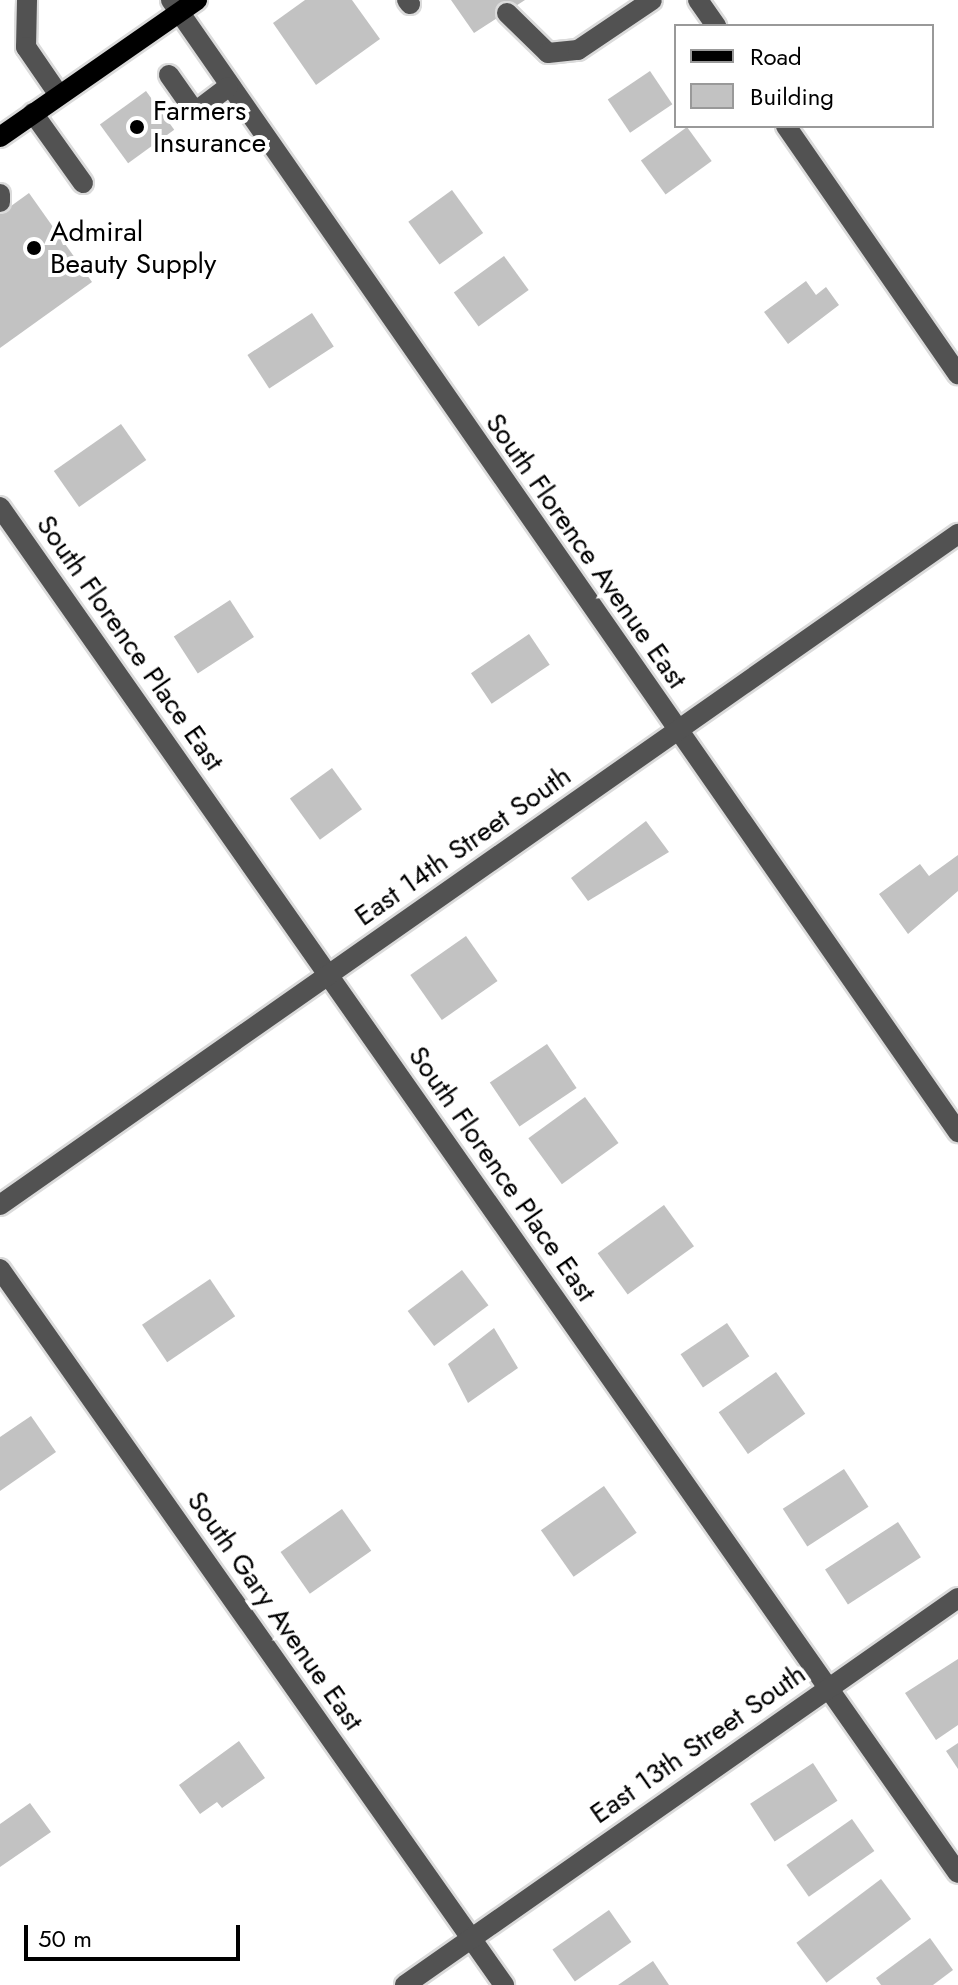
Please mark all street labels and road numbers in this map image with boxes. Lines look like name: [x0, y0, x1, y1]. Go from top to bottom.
street label: South Florence Avenue East: [478, 407, 694, 695]
street label: South Florence Place East: [29, 509, 231, 777]
street label: East 14th Street South: [349, 759, 577, 933]
street label: South Florence Place East: [401, 1040, 603, 1308]
street label: South Gary Avenue East: [180, 1485, 370, 1737]
street label: East 13th Street South: [584, 1657, 812, 1831]

